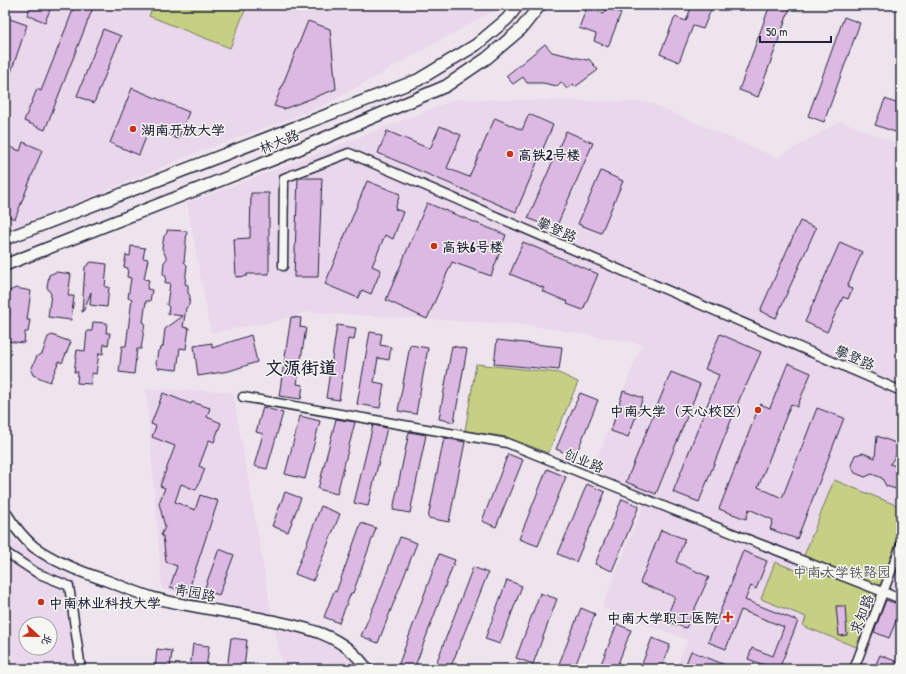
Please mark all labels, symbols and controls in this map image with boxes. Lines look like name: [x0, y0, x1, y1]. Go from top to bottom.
scale bar: [760, 18, 831, 44]
text: 50 m: [766, 23, 787, 40]
place label: 湖南开放大学: [141, 120, 225, 139]
marker: 湖南开放大学: [128, 124, 138, 134]
street label: 林大路: [256, 124, 302, 158]
place label: 高铁2号楼: [518, 145, 581, 164]
marker: 高铁2号楼: [505, 149, 515, 159]
street label: 攀登路: [534, 212, 580, 246]
place label: 高铁6号楼: [442, 237, 504, 256]
marker: 高铁6号楼: [429, 241, 439, 251]
street label: 攀登路: [832, 340, 878, 374]
district label: 文源街道: [265, 355, 337, 380]
place label: 中南大学（天心校区）: [610, 401, 750, 420]
marker: 中南大学（天心校区）: [753, 405, 763, 415]
street label: 创业路: [561, 443, 607, 477]
park label: 中南大学铁路园: [793, 562, 891, 581]
street label: 青园路: [173, 579, 217, 605]
street label: 求知路: [845, 591, 877, 637]
place label: 中南林业科技大学: [49, 593, 161, 612]
marker: 中南林业科技大学: [36, 597, 46, 607]
place label: 中南大学职工医院: [607, 608, 719, 627]
marker: 中南大学职工医院: [722, 611, 734, 623]
north arrow: [18, 616, 58, 656]
text: 北: [39, 632, 56, 647]

